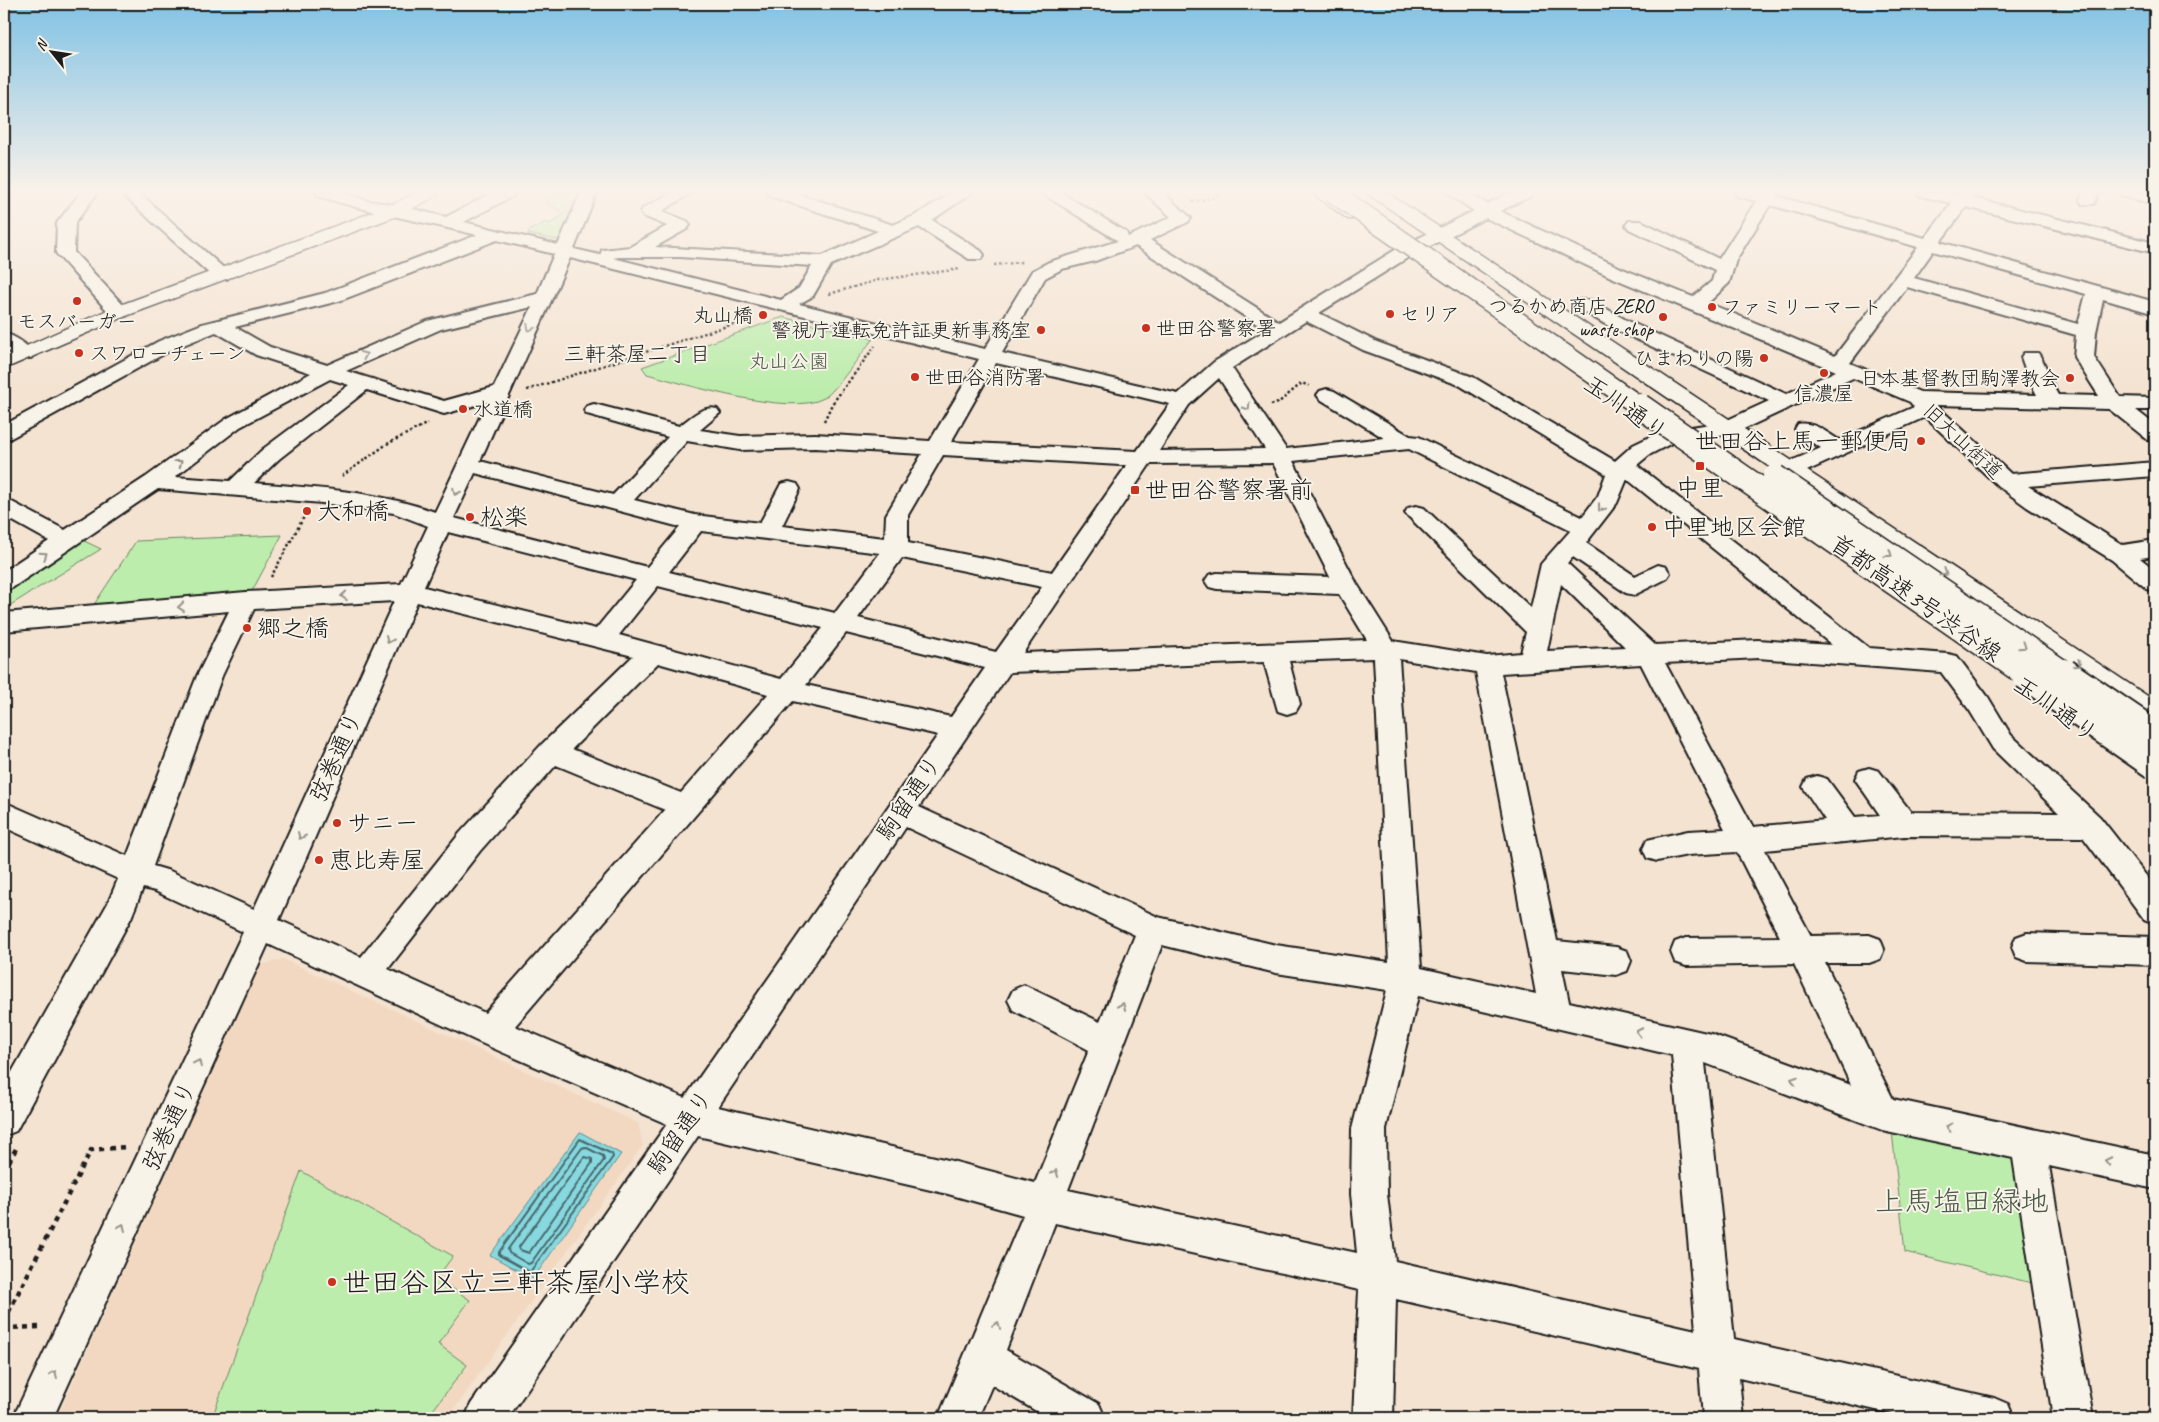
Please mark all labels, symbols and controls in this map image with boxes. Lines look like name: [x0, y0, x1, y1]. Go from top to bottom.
north arrow: [28, 28, 78, 78]
text: N: [32, 36, 52, 54]
place label: つるかめ商店 ZERO waste shop: [1488, 294, 1655, 342]
marker: モスバーガー: [71, 295, 83, 307]
place label: ファミリーマート: [1722, 295, 1882, 320]
marker: ファミリーマート: [1706, 301, 1718, 313]
place label: セリア: [1400, 302, 1460, 327]
place label: 丸山橋: [693, 303, 753, 328]
marker: セリア: [1384, 308, 1396, 320]
place label: モスバーガー: [17, 309, 137, 334]
marker: 丸山橋: [757, 309, 769, 321]
marker: つるかめ商店 ZERO waste shop: [1657, 311, 1669, 323]
place label: 世田谷警察署: [1156, 316, 1276, 341]
place label: 警視庁運転免許証更新事務室: [771, 318, 1031, 343]
marker: 世田谷警察署: [1140, 322, 1152, 334]
one-way arrow: [526, 323, 536, 332]
marker: 警視庁運転免許証更新事務室: [1035, 324, 1047, 336]
place label: スワローチェーン: [89, 341, 246, 366]
district label: 三軒茶屋二丁目: [564, 341, 711, 367]
place label: ひまわりの陽: [1634, 346, 1754, 371]
marker: スワローチェーン: [73, 347, 85, 359]
park label: 丸山公園: [749, 349, 829, 374]
one-way arrow: [359, 351, 368, 362]
marker: ひまわりの陽: [1758, 352, 1770, 364]
place label: 世田谷消防署: [925, 365, 1045, 390]
place label: 日本基督教団駒澤教会: [1860, 366, 2060, 391]
marker: 信濃屋: [1818, 367, 1830, 379]
street label: 玉川通り: [1578, 368, 1674, 448]
marker: 世田谷消防署: [909, 371, 921, 383]
marker: 日本基督教団駒澤教会: [2064, 372, 2076, 384]
place label: 信濃屋: [1794, 381, 1854, 406]
place label: 水道橋: [473, 397, 533, 422]
street label: 旧大山街道: [1918, 398, 2008, 485]
one-way arrow: [1241, 402, 1250, 411]
marker: 水道橋: [457, 403, 469, 415]
place label: 世田谷上馬一郵便局: [1695, 426, 1911, 456]
marker: 世田谷上馬一郵便局: [1915, 435, 1927, 447]
marker: 中里: [1694, 460, 1706, 472]
one-way arrow: [173, 461, 182, 469]
place label: 中里: [1676, 473, 1724, 503]
place label: 世田谷警察署前: [1145, 475, 1313, 505]
marker: 世田谷警察署前: [1129, 484, 1141, 496]
one-way arrow: [452, 487, 462, 496]
place label: 大和橋: [317, 496, 389, 526]
place label: 松楽: [480, 502, 528, 532]
one-way arrow: [1599, 502, 1607, 511]
marker: 大和橋: [301, 505, 313, 517]
marker: 松楽: [464, 511, 476, 523]
place label: 中里地区会館: [1662, 512, 1806, 542]
marker: 中里地区会館: [1646, 521, 1658, 533]
street label: 首都高速3号渋谷線: [1824, 528, 2008, 668]
one-way arrow: [1883, 548, 1893, 557]
one-way arrow: [39, 551, 48, 561]
one-way arrow: [1938, 567, 1947, 576]
one-way arrow: [339, 591, 347, 602]
one-way arrow: [177, 601, 185, 612]
place label: 郷之橋: [257, 613, 329, 643]
marker: 郷之橋: [241, 622, 253, 634]
one-way arrow: [384, 635, 395, 644]
one-way arrow: [2017, 640, 2027, 649]
one-way arrow: [2073, 657, 2082, 667]
street label: 玉川通り: [2008, 669, 2104, 749]
street label: 弦巻通り: [303, 707, 369, 807]
street label: 駒留通り: [870, 750, 948, 846]
place label: サニー: [347, 808, 419, 838]
marker: サニー: [331, 817, 343, 829]
one-way arrow: [297, 831, 308, 840]
place label: 恵比寿屋: [329, 845, 425, 875]
marker: 恵比寿屋: [313, 854, 325, 866]
one-way arrow: [1116, 1002, 1127, 1011]
one-way arrow: [1634, 1028, 1643, 1038]
one-way arrow: [191, 1059, 202, 1068]
street label: 弦巻通り: [135, 1076, 203, 1176]
one-way arrow: [1790, 1076, 1798, 1086]
street label: 駒留通り: [641, 1084, 719, 1180]
one-way arrow: [1944, 1122, 1953, 1133]
one-way arrow: [2103, 1156, 2112, 1167]
one-way arrow: [1049, 1169, 1060, 1178]
park label: 上馬塩田緑地: [1875, 1183, 2049, 1220]
one-way arrow: [116, 1223, 126, 1232]
place label: 世田谷区立三軒茶屋小学校: [342, 1264, 690, 1301]
marker: 世田谷区立三軒茶屋小学校: [326, 1276, 338, 1288]
one-way arrow: [990, 1321, 1001, 1330]
one-way arrow: [47, 1370, 58, 1379]

